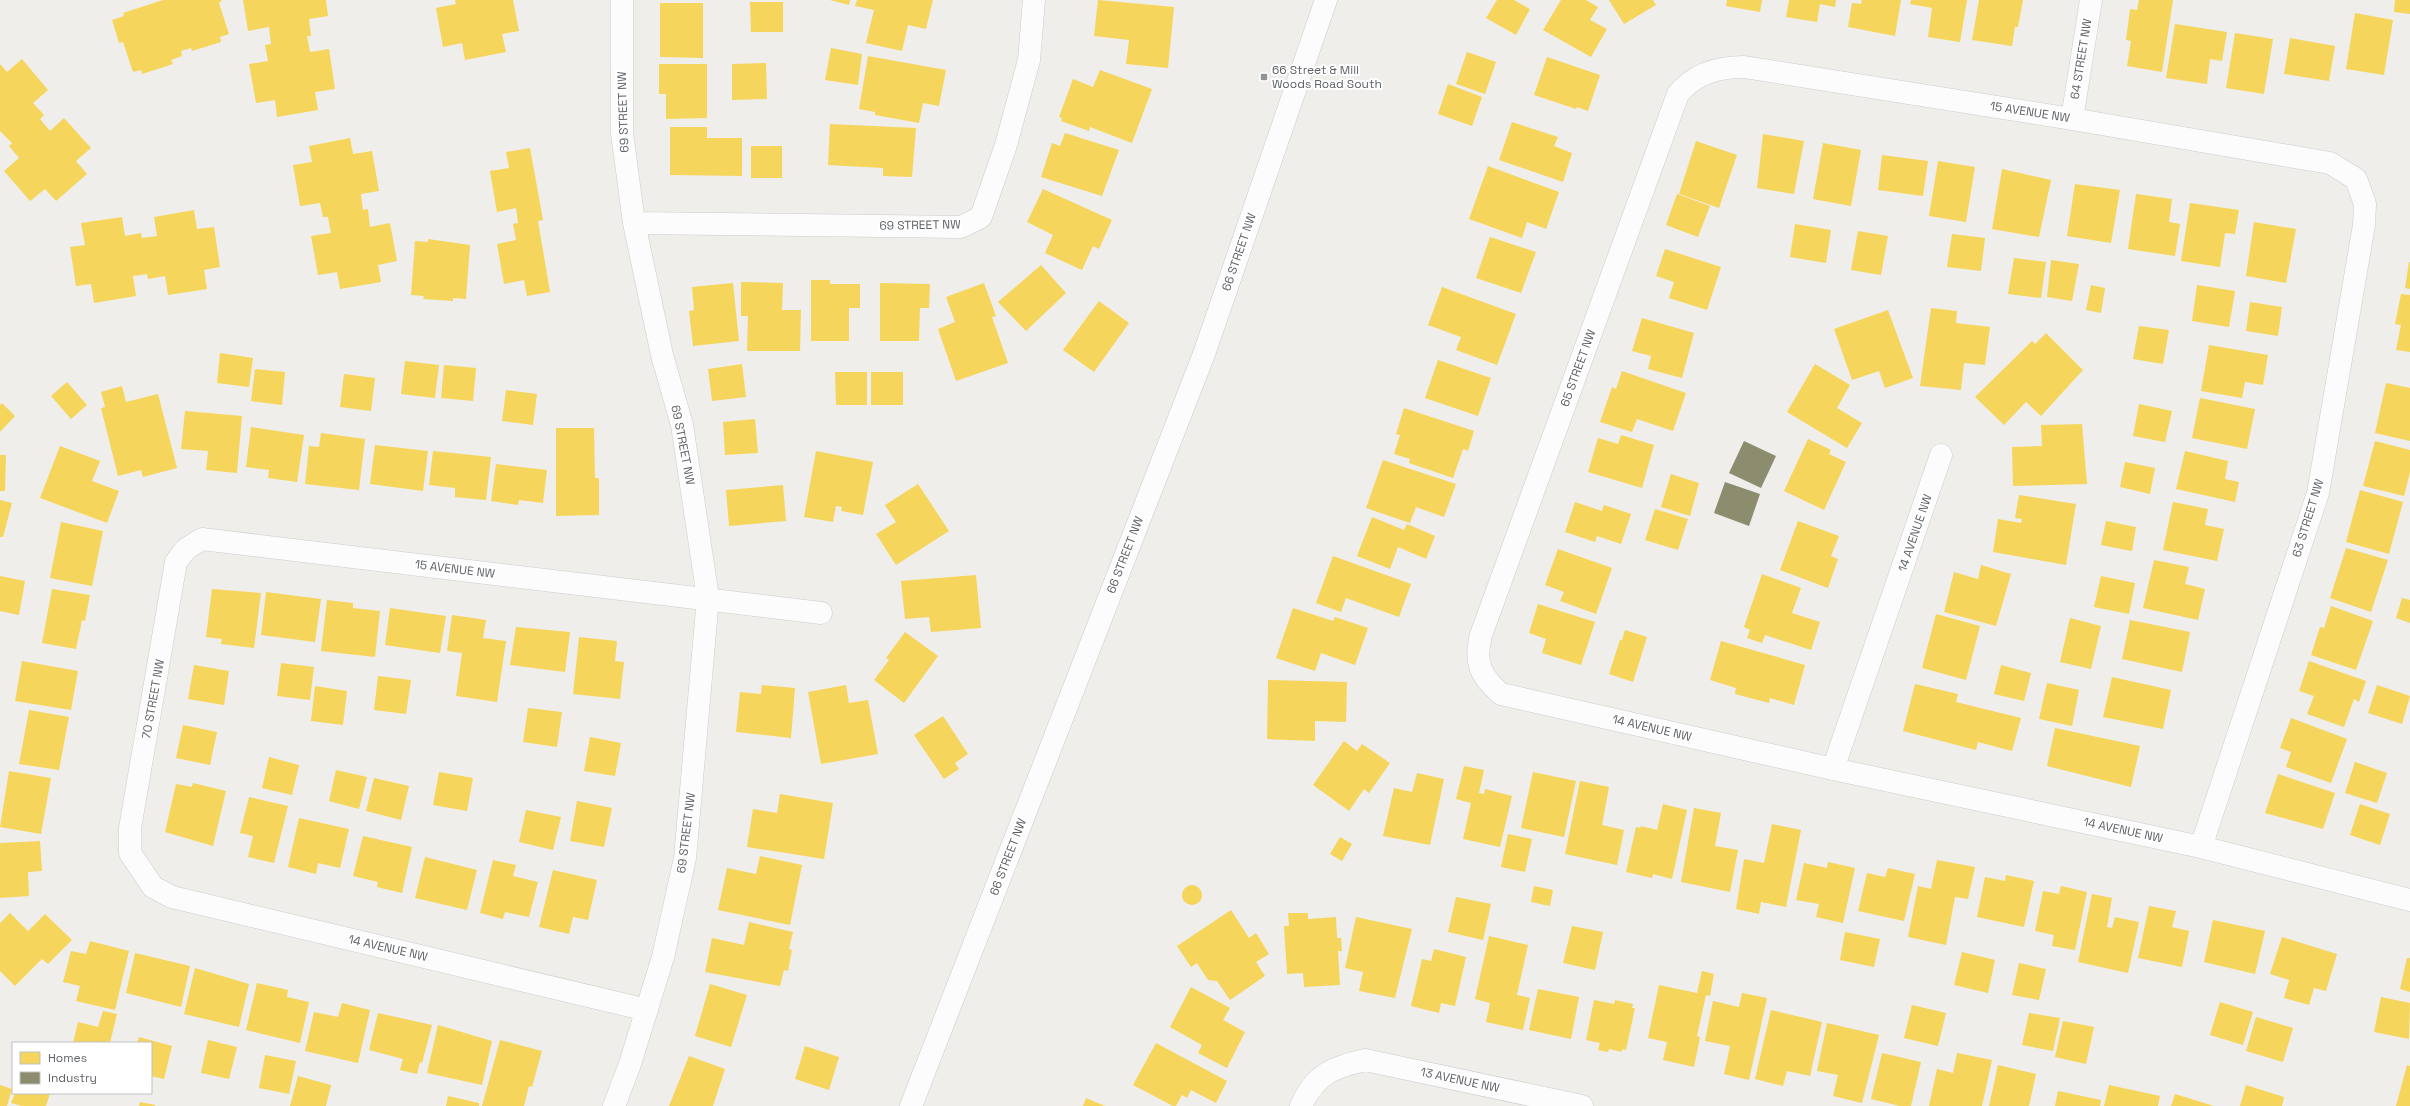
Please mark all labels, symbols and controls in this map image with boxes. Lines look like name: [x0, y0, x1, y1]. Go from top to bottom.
street label: 64 STREET NW: [2067, 17, 2095, 100]
place label: 66 Street & Mill Woods Road South: [1272, 62, 1382, 92]
street label: 69 STREET NW: [614, 71, 632, 153]
marker: 66 Street & Mill Woods Road South: [1259, 72, 1269, 82]
street label: 15 AVENUE NW: [1989, 98, 2072, 126]
street label: 66 STREET NW: [1218, 211, 1260, 293]
street label: 69 STREET NW: [879, 216, 961, 234]
street label: 65 STREET NW: [1557, 327, 1600, 409]
street label: 69 STREET NW: [667, 404, 699, 487]
street label: 63 STREET NW: [2288, 476, 2328, 559]
street label: 14 AVENUE NW: [1894, 492, 1936, 574]
street label: 66 STREET NW: [1103, 514, 1147, 596]
street label: 15 AVENUE NW: [414, 556, 496, 582]
street label: 70 STREET NW: [138, 657, 168, 740]
street label: 14 AVENUE NW: [1611, 711, 1694, 745]
street label: 69 STREET NW: [673, 791, 699, 874]
street label: 14 AVENUE NW: [2082, 814, 2165, 846]
street label: 66 STREET NW: [986, 816, 1030, 898]
street label: 14 AVENUE NW: [347, 931, 430, 965]
legend: [12, 1042, 152, 1094]
text: Homes: [48, 1050, 87, 1066]
street label: 13 AVENUE NW: [1419, 1064, 1502, 1096]
text: Industry: [48, 1070, 97, 1086]

